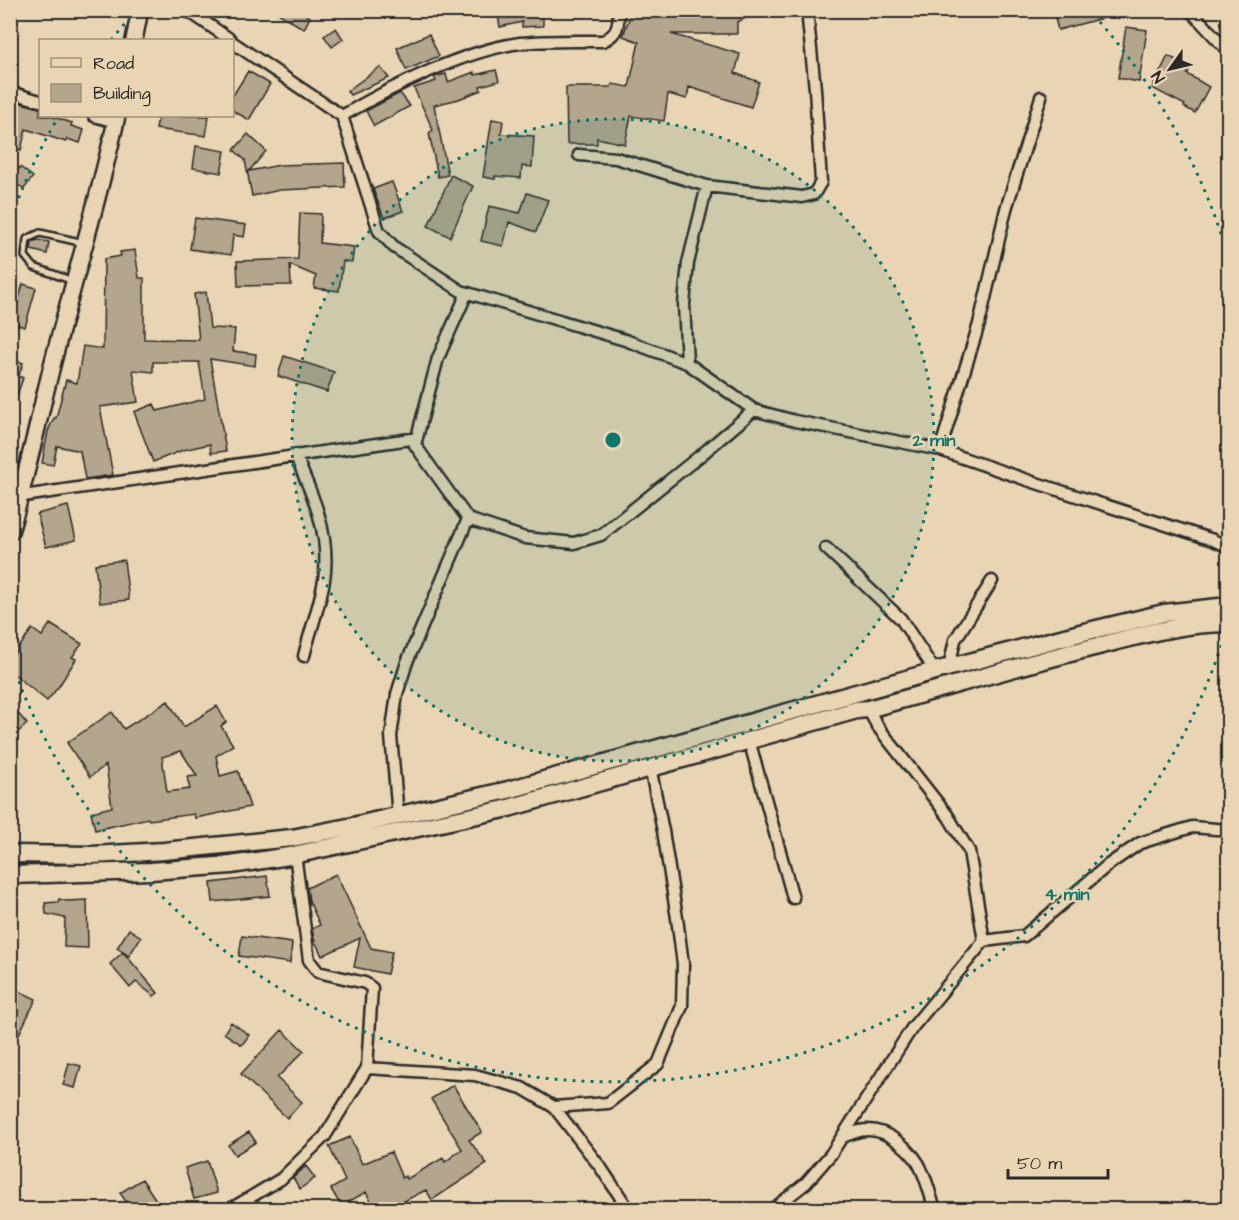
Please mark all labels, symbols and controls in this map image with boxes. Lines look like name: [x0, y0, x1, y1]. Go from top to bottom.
legend: [39, 39, 234, 117]
north arrow: [1140, 39, 1200, 99]
text: Road: [93, 51, 134, 76]
text: N: [1146, 67, 1170, 87]
text: Building: [93, 81, 151, 107]
text: 2 min: [911, 428, 956, 453]
centre of rings: [603, 430, 623, 450]
text: 4 min: [1044, 882, 1090, 907]
scale bar: [1008, 1142, 1108, 1180]
text: 50 m: [1017, 1151, 1062, 1176]

